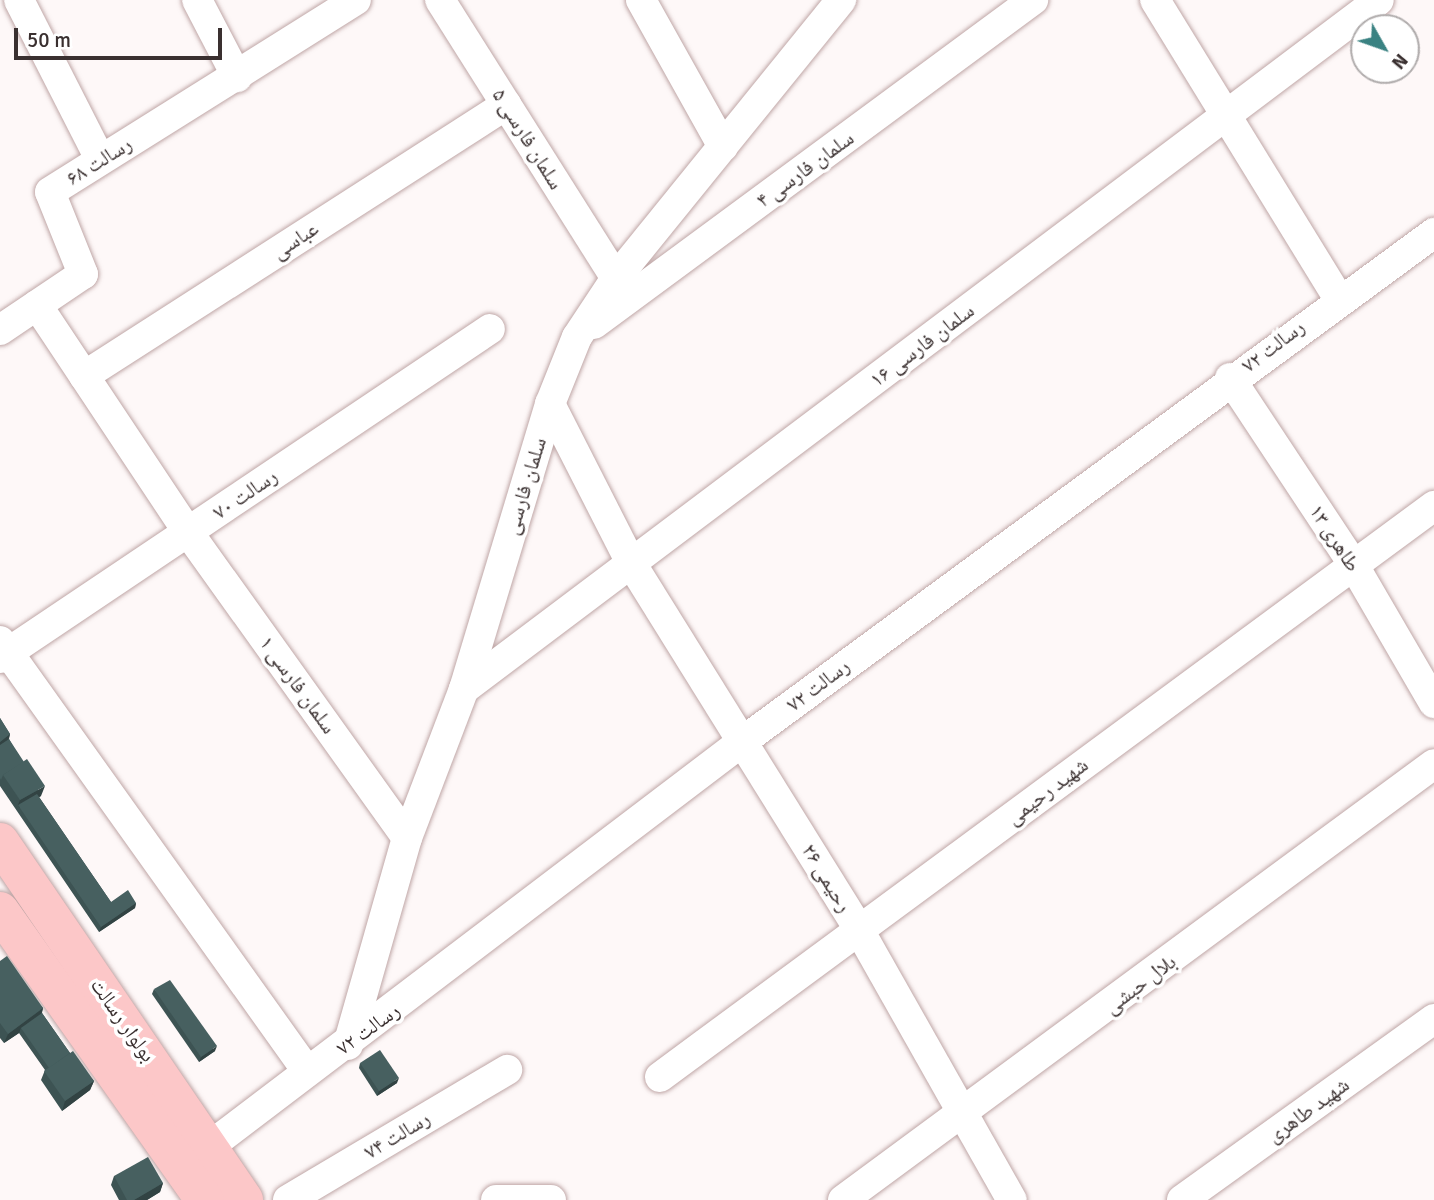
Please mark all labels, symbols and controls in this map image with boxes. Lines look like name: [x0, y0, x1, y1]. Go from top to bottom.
scale bar: [18, 14, 226, 58]
north arrow: [1350, 14, 1420, 84]
text: 50 m: [27, 27, 71, 53]
text: N: [1386, 48, 1413, 74]
street label: سلمان فارسی ۵: [487, 84, 569, 194]
street label: سلمان فارسی ۴: [751, 125, 859, 213]
street label: رسالت ۶۸: [62, 131, 136, 191]
street label: عباسی: [267, 216, 323, 264]
street label: سلمان فارسی ۱۶: [865, 298, 979, 392]
street label: رسالت ۷۲: [1237, 314, 1309, 378]
street label: سلمان فارسی: [498, 434, 552, 538]
street label: رسالت ۷۰: [208, 463, 282, 525]
street label: طاهری ۱۳: [1304, 500, 1366, 576]
street label: سلمان فارسی ۱: [254, 631, 342, 739]
street label: رسالت ۷۲: [782, 653, 854, 717]
street label: شهید رحیمی: [1001, 752, 1093, 830]
street label: رحیمی ۲۶: [797, 839, 857, 917]
street label: بلال حبشی: [1099, 949, 1181, 1019]
street label: بولوار رسالت: [85, 973, 161, 1067]
street label: رسالت ۷۲: [331, 998, 405, 1060]
street label: شهید طاهری: [1262, 1072, 1354, 1148]
street label: رسالت ۷۴: [360, 1106, 434, 1164]

